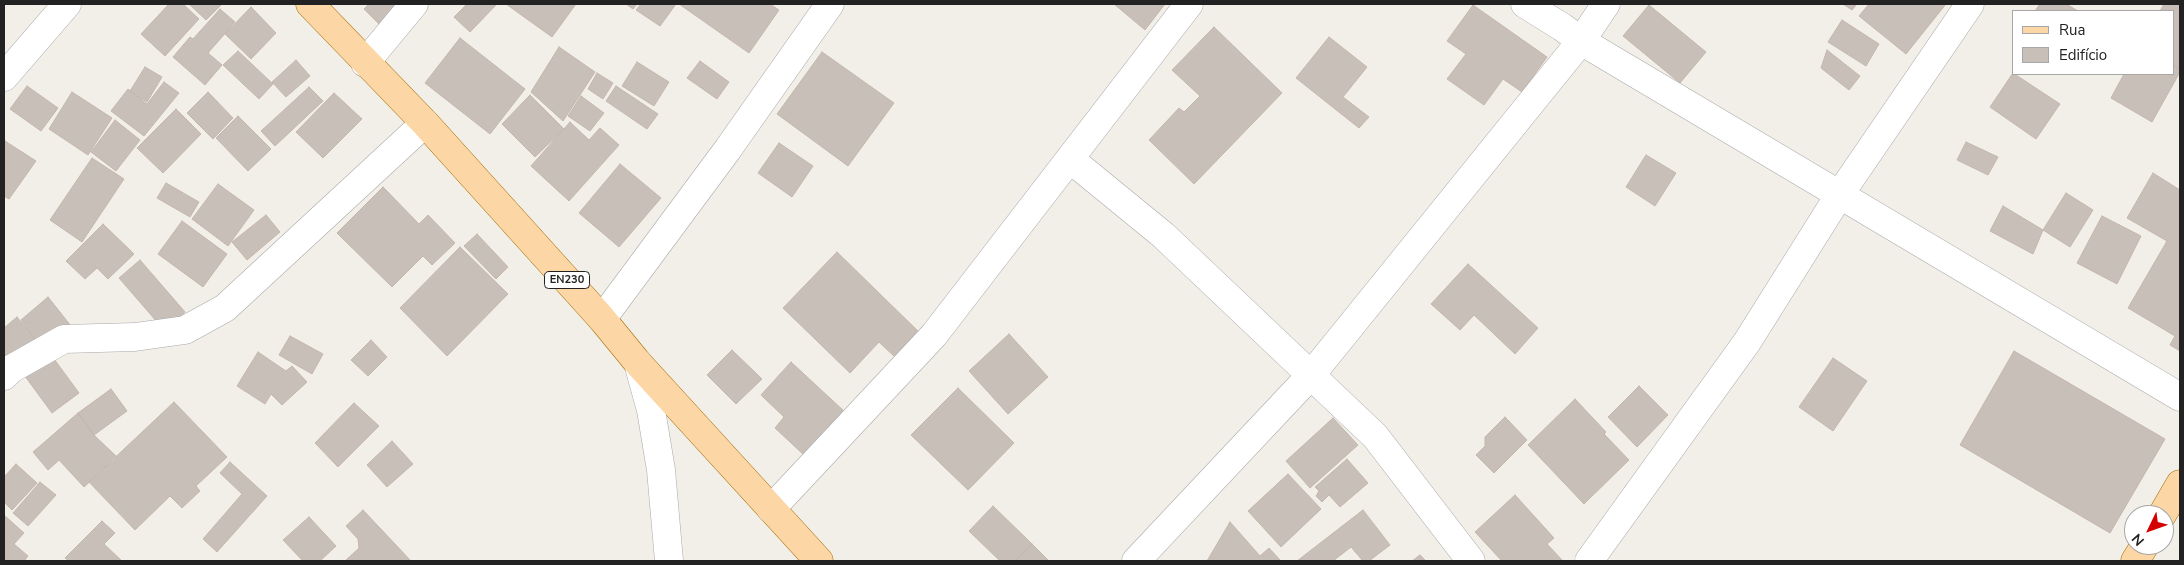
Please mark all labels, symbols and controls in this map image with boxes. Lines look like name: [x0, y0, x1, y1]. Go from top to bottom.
legend: [2012, 10, 2174, 75]
text: Rua: [2059, 20, 2085, 40]
text: Edifício: [2059, 45, 2107, 65]
road number: EN230: [544, 272, 590, 288]
north arrow: [2124, 505, 2174, 555]
text: N: [2128, 529, 2149, 550]

